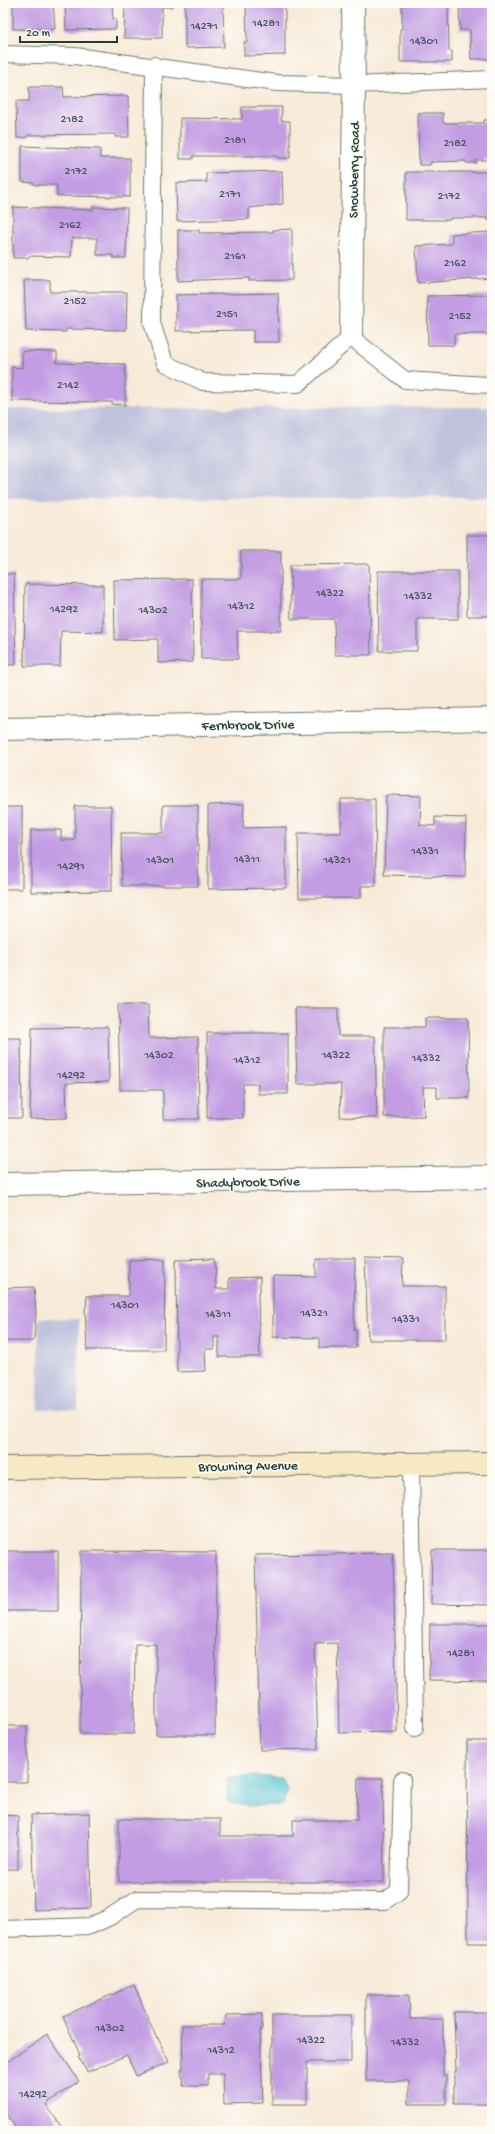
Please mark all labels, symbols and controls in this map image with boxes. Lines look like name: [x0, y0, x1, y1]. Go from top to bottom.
house number: 14281: [251, 17, 280, 31]
scale bar: [20, 18, 117, 44]
house number: 14271: [189, 20, 218, 34]
text: 20 m: [26, 27, 51, 41]
house number: 14301: [409, 35, 438, 49]
house number: 2182: [60, 113, 84, 127]
street label: Snowberry Road: [346, 120, 365, 218]
house number: 2181: [224, 134, 246, 148]
house number: 2182: [443, 137, 467, 151]
house number: 2172: [65, 165, 88, 179]
house number: 2171: [219, 188, 241, 202]
house number: 2172: [438, 190, 461, 204]
house number: 2162: [59, 219, 81, 233]
house number: 2161: [224, 250, 246, 264]
house number: 2162: [444, 257, 466, 271]
house number: 2152: [64, 295, 87, 309]
house number: 2151: [216, 308, 238, 322]
house number: 2152: [449, 310, 472, 324]
house number: 2142: [57, 379, 79, 393]
house number: 14322: [315, 587, 344, 601]
house number: 14332: [403, 590, 433, 604]
house number: 14312: [226, 600, 255, 614]
house number: 14292: [49, 603, 78, 617]
house number: 14302: [137, 604, 168, 618]
street label: Fernbrook Drive: [200, 717, 295, 736]
house number: 14331: [410, 845, 439, 859]
house number: 14311: [233, 853, 260, 867]
house number: 14301: [145, 854, 174, 868]
house number: 14321: [322, 854, 351, 868]
house number: 14291: [56, 860, 85, 874]
house number: 14302: [143, 1049, 174, 1063]
house number: 14322: [321, 1049, 350, 1063]
house number: 14332: [411, 1052, 441, 1066]
house number: 14312: [232, 1054, 261, 1068]
house number: 14292: [56, 1069, 85, 1083]
street label: Shadybrook Drive: [196, 1174, 301, 1193]
house number: 14301: [110, 1299, 139, 1313]
house number: 14321: [299, 1307, 328, 1321]
house number: 14311: [204, 1308, 231, 1322]
house number: 14331: [391, 1313, 420, 1327]
street label: Browning Avenue: [197, 1458, 299, 1477]
house number: 14281: [446, 1647, 475, 1661]
house number: 14302: [94, 2022, 125, 2036]
house number: 14322: [296, 2034, 325, 2048]
house number: 14332: [390, 2036, 420, 2050]
house number: 14312: [206, 2044, 235, 2058]
house number: 14292: [18, 2088, 47, 2102]

